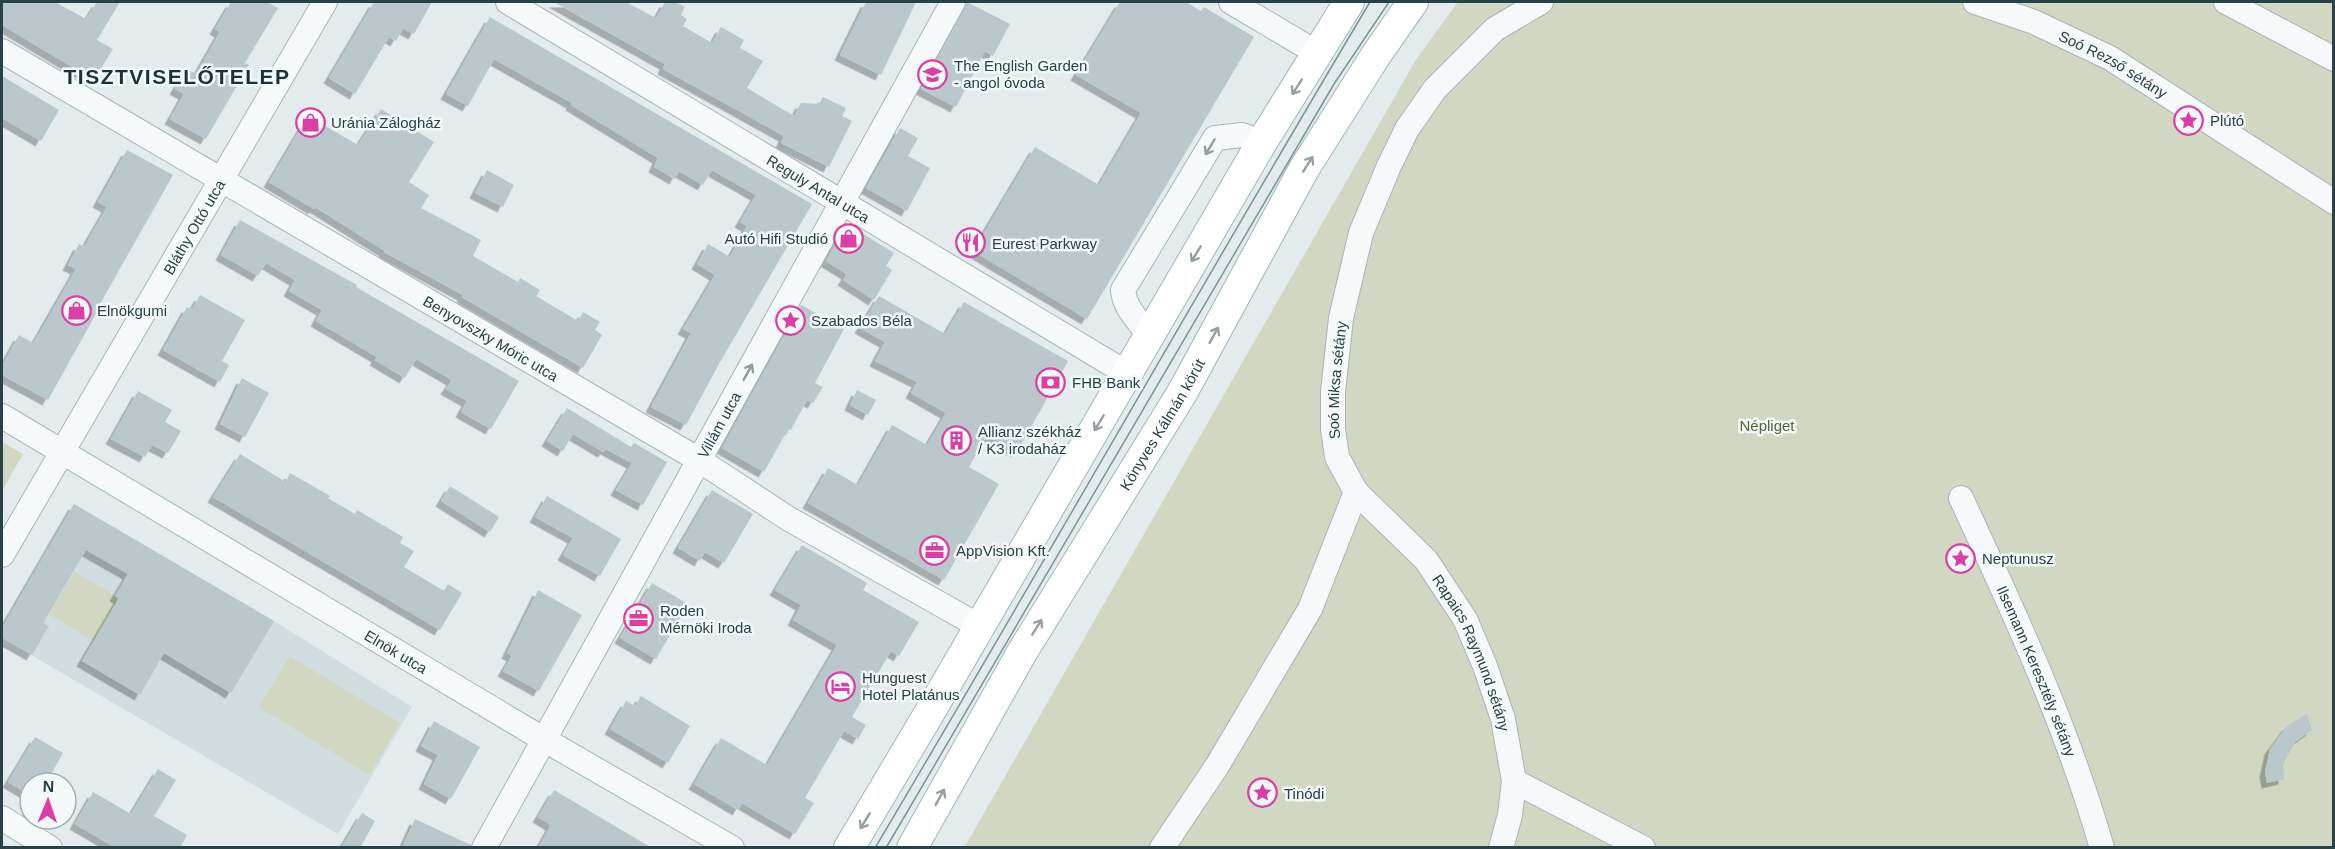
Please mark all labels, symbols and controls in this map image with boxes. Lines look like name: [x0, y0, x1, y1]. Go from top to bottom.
street label: Soó Rezső sétány: [2056, 27, 2171, 101]
place label: The English Garden - angol óvoda: [954, 57, 1087, 91]
school or university icon: The English Garden - angol óvoda: [917, 58, 949, 90]
district label: TISZTVISELŐTELEP: [63, 65, 291, 88]
one-way arrow: [1291, 79, 1303, 95]
place icon: Plútó: [2173, 104, 2205, 136]
shop icon: Uránia Zálogház: [294, 106, 326, 138]
place label: Plútó: [2210, 112, 2244, 129]
place label: Uránia Zálogház: [331, 114, 441, 131]
one-way arrow: [1203, 138, 1215, 155]
street label: Reguly Antal utca: [764, 151, 873, 226]
one-way arrow: [1302, 156, 1314, 173]
street label: Bláthy Ottó utca: [159, 176, 228, 277]
shop icon: Autó Hifi Studió: [833, 222, 865, 254]
restaurant icon: Eurest Parkway: [955, 227, 987, 259]
place label: Autó Hifi Studió: [725, 230, 828, 247]
place label: Eurest Parkway: [992, 235, 1098, 252]
one-way arrow: [1190, 245, 1202, 262]
street label: Benyovszky Móric utca: [421, 292, 562, 384]
shop icon: Elnökgumi: [60, 294, 92, 326]
place label: Elnökgumi: [97, 302, 167, 319]
place icon: Szabados Béla: [774, 304, 806, 336]
place label: Szabados Béla: [811, 312, 913, 329]
street label: Soó Miksa sétány: [1324, 320, 1349, 440]
one-way arrow: [1209, 326, 1220, 344]
street label: Könyves Kálmán körút: [1116, 355, 1208, 493]
one-way arrow: [742, 364, 754, 381]
bank icon: FHB Bank: [1035, 366, 1067, 398]
place label: FHB Bank: [1072, 374, 1141, 391]
street label: Villám utca: [694, 388, 744, 461]
one-way arrow: [1092, 414, 1104, 431]
park label: Népliget: [1739, 417, 1795, 434]
place label: Allianz székház / K3 irodaház: [978, 423, 1081, 457]
building icon: Allianz székház / K3 irodaház: [941, 424, 973, 456]
office icon: AppVision Kft.: [919, 534, 951, 566]
place label: AppVision Kft.: [956, 542, 1050, 559]
place icon: Neptunusz: [1945, 542, 1977, 574]
place label: Neptunusz: [1982, 550, 2054, 567]
street label: Rapaics Raymund sétány: [1429, 571, 1514, 733]
street label: Ilsemann Keresztély sétány: [1994, 583, 2080, 759]
place label: Roden Mérnöki Iroda: [660, 602, 752, 636]
office icon: Roden Mérnöki Iroda: [623, 603, 655, 635]
one-way arrow: [1032, 619, 1044, 636]
street label: Elnök utca: [362, 626, 431, 677]
place label: Hunguest Hotel Platánus: [862, 669, 960, 703]
hotel icon: Hunguest Hotel Platánus: [825, 670, 857, 702]
north arrow: [18, 771, 78, 831]
place icon: Tinódi: [1247, 777, 1279, 809]
text: N: [42, 778, 55, 795]
place label: Tinódi: [1284, 785, 1324, 802]
one-way arrow: [935, 788, 946, 806]
one-way arrow: [859, 812, 871, 829]

